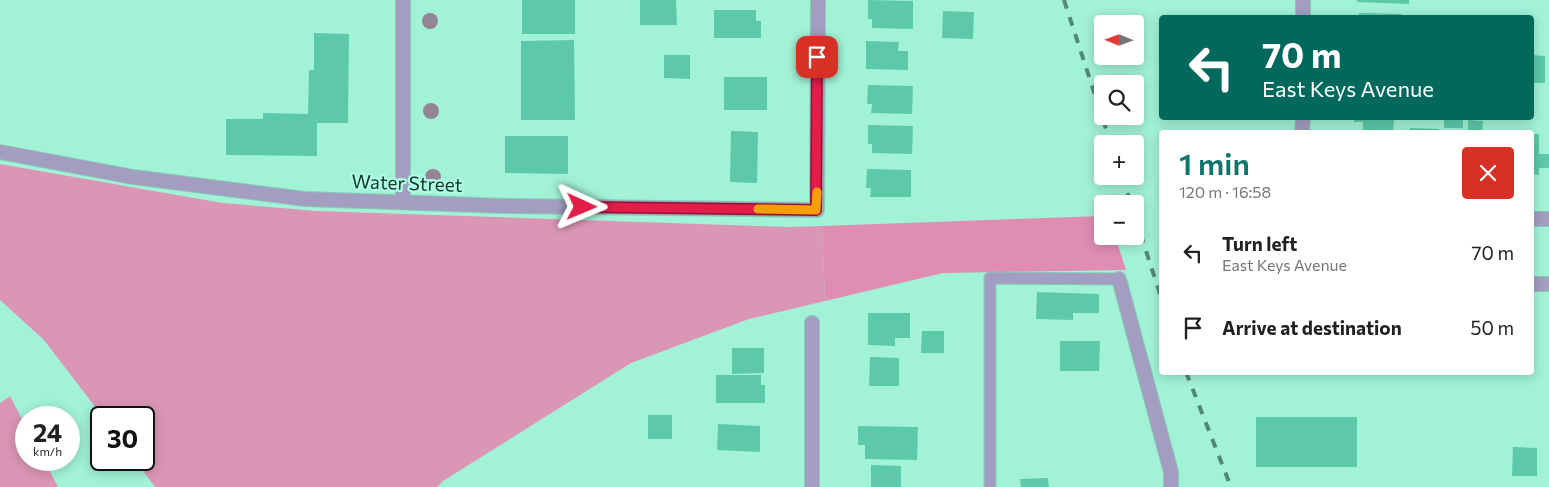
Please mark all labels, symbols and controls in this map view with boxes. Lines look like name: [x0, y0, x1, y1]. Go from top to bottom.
north arrow: [1094, 15, 1144, 65]
map controls: [1094, 15, 1144, 245]
text: 70 m: [1262, 32, 1342, 75]
icon: left: [1179, 35, 1244, 100]
pin: [796, 36, 838, 78]
icon: arrive: [803, 43, 831, 71]
button: search: [1094, 75, 1144, 125]
text: East Keys Avenue: [1262, 75, 1434, 102]
button: +: [1094, 135, 1144, 185]
text: 1 min: [1179, 144, 1250, 181]
button: close: [1462, 147, 1514, 199]
street label: Water Street: [351, 169, 463, 196]
position arrow: [555, 180, 607, 232]
text: 120 m · 16:58: [1179, 182, 1271, 201]
button: −: [1094, 195, 1144, 245]
text: Turn left: [1222, 232, 1297, 255]
icon: left: [1179, 239, 1207, 267]
text: 70 m: [1471, 241, 1514, 264]
text: East Keys Avenue: [1222, 255, 1347, 274]
icon: arrive: [1179, 314, 1207, 342]
text: Arrive at destination: [1222, 316, 1402, 339]
text: 50 m: [1470, 316, 1514, 339]
speed limit sign: 30: [90, 406, 155, 471]
text: 24: [33, 417, 62, 447]
text: km/h: [33, 444, 62, 458]

